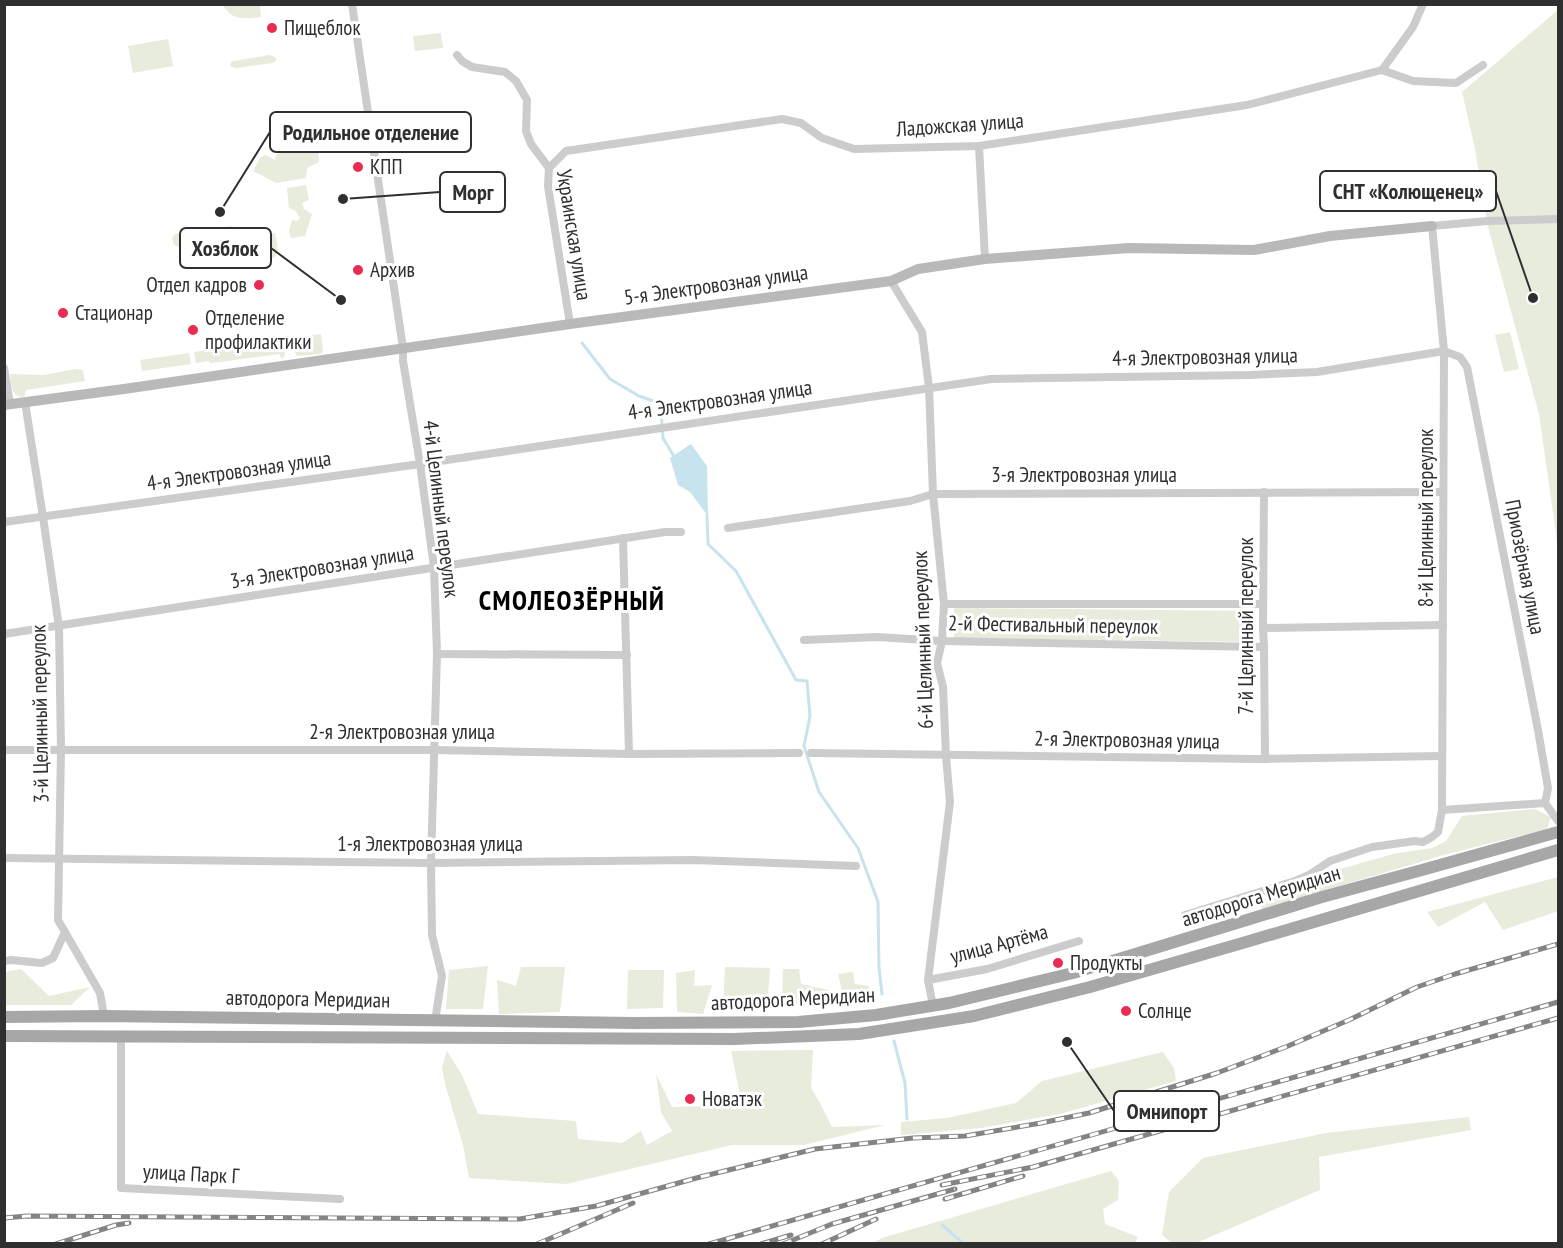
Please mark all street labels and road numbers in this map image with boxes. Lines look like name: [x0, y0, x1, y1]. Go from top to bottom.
street label: Ладожская улица: [894, 107, 1025, 142]
street label: Украинская улица: [551, 168, 598, 302]
street label: 5-я Электровозная улица: [622, 258, 810, 311]
street label: 4-я Электровозная улица: [1112, 341, 1298, 372]
street label: 4-я Электровозная улица: [626, 373, 814, 426]
street label: 4-й Целинный переулок: [417, 419, 466, 599]
street label: 8-й Целинный переулок: [1412, 429, 1439, 607]
street label: 4-я Электровозная улица: [145, 444, 333, 497]
street label: 3-я Электровозная улица: [991, 461, 1177, 488]
street label: Приозёрная улица: [1499, 497, 1552, 637]
street label: 7-й Целинный переулок: [1232, 537, 1259, 715]
street label: 3-я Электровозная улица: [228, 539, 416, 594]
street label: 6-й Целинный переулок: [906, 550, 939, 730]
street label: 2-й Фестивальный переулок: [948, 609, 1158, 640]
street label: 3-й Целинный переулок: [24, 625, 55, 803]
street label: 2-я Электровозная улица: [309, 718, 495, 745]
street label: 2-я Электровозная улица: [1034, 724, 1220, 755]
street label: 1-я Электровозная улица: [337, 830, 523, 857]
street label: автодорога Меридиан: [1178, 859, 1343, 932]
street label: улица Артёма: [947, 917, 1051, 970]
street label: автодорога Меридиан: [710, 981, 876, 1016]
street label: автодорога Меридиан: [226, 984, 390, 1013]
street label: улица Парк Г: [142, 1158, 240, 1190]

